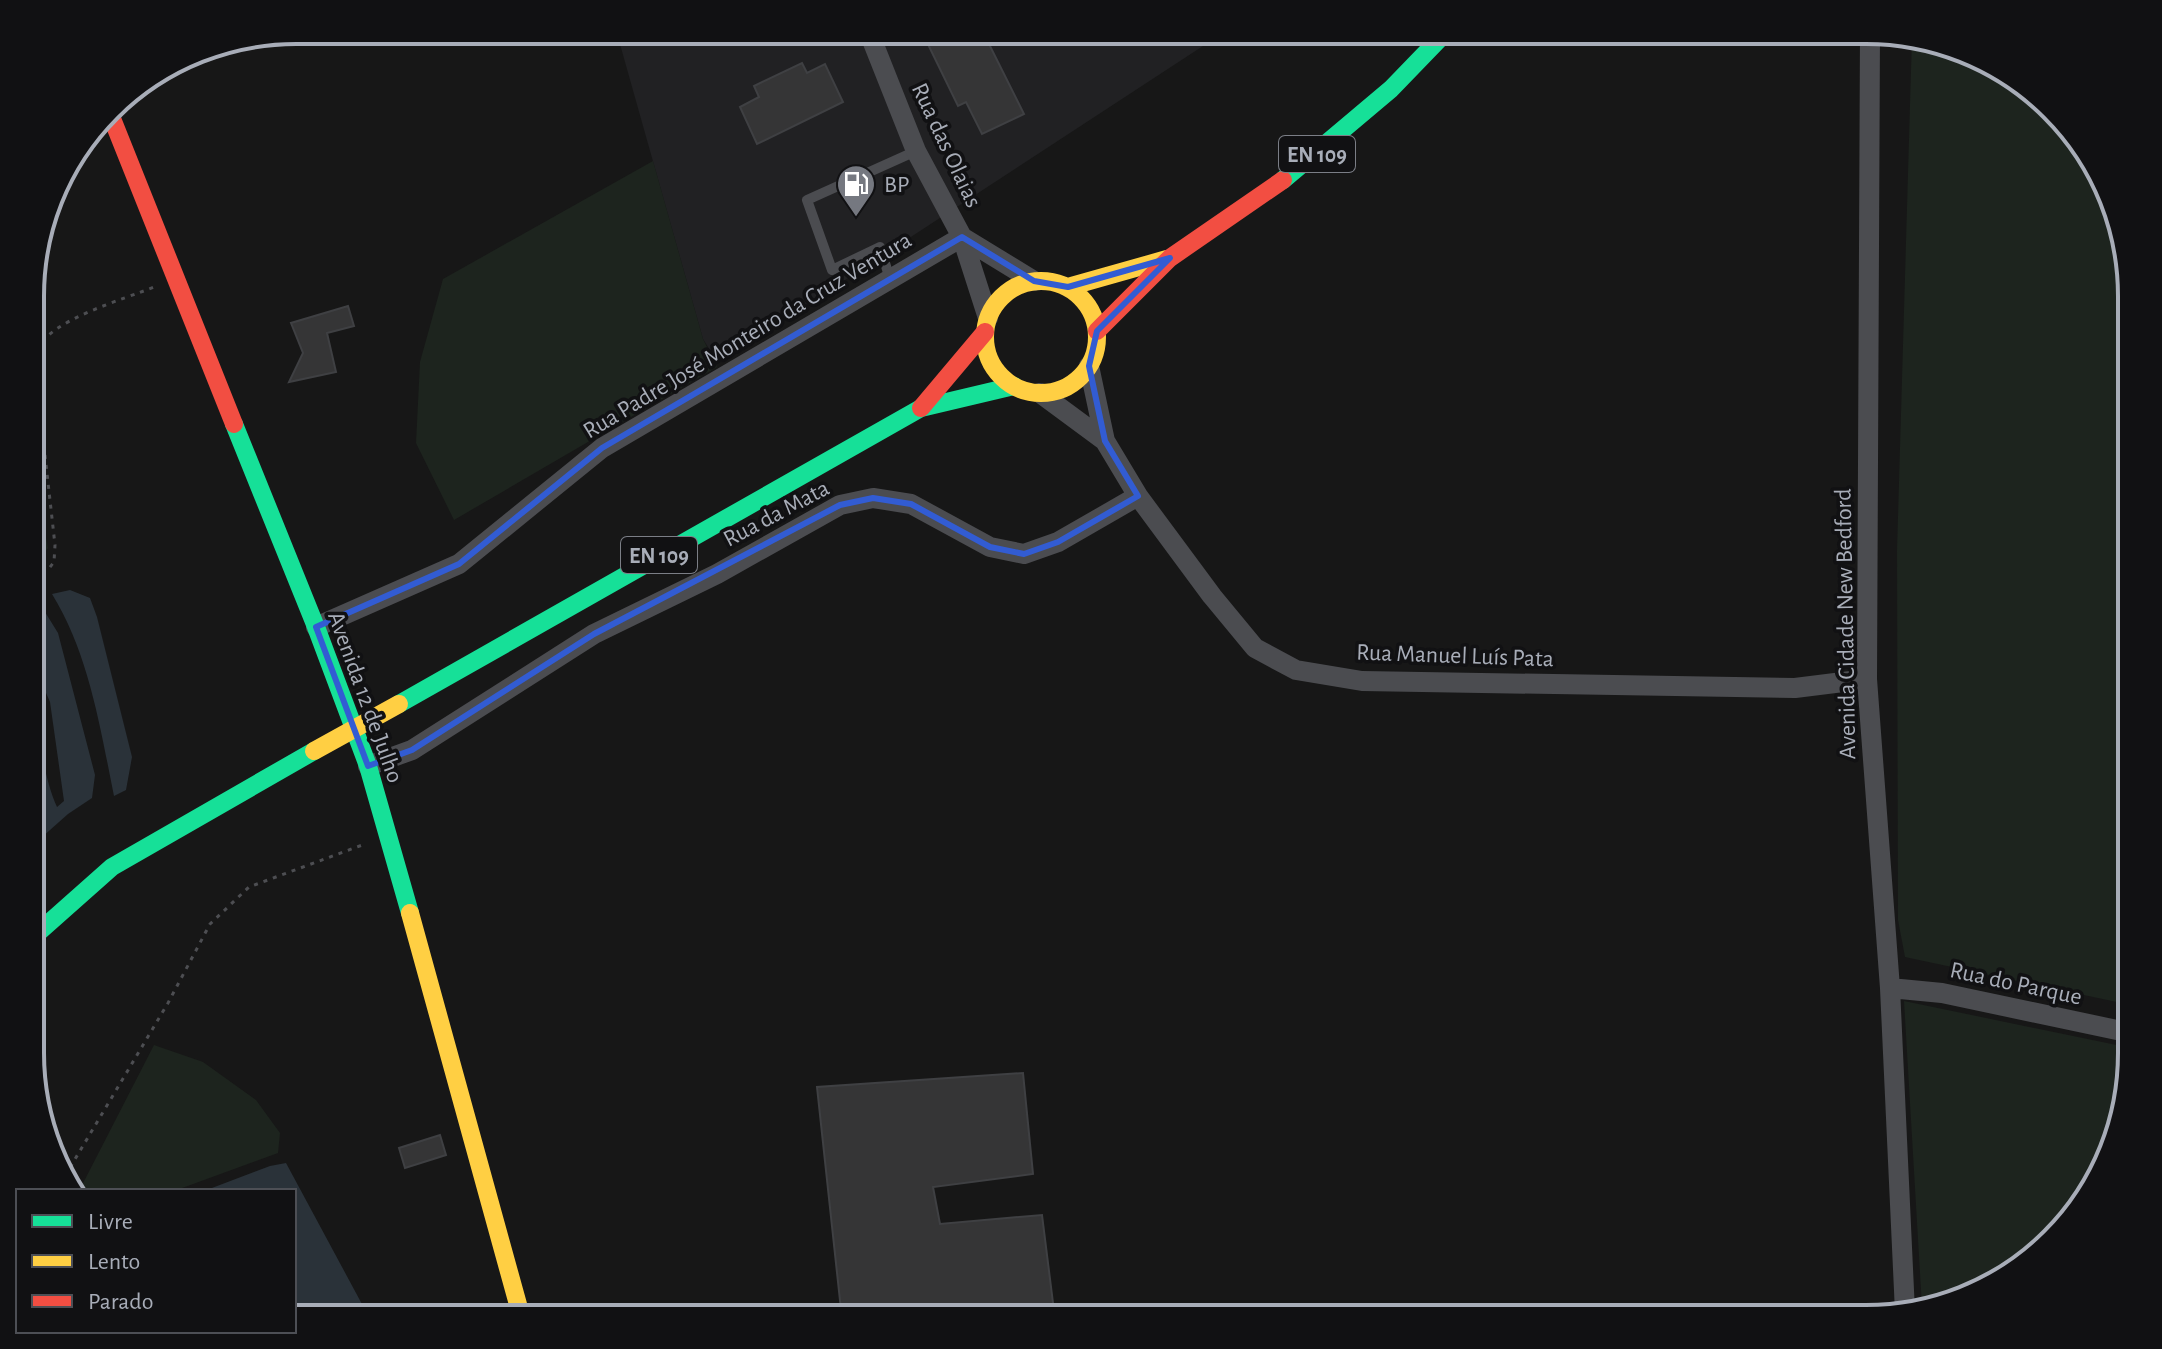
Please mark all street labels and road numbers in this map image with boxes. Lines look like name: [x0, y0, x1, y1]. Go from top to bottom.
street label: Rua das Olaias: [907, 79, 985, 211]
road number: EN 109: [1279, 136, 1355, 172]
street label: Rua Padre José Monteiro da Cruz Ventura: [579, 228, 916, 444]
street label: Rua da Mata: [720, 476, 833, 552]
street label: Avenida Cidade New Bedford: [1832, 488, 1860, 760]
road number: EN 109: [621, 537, 697, 573]
street label: Avenida 12 de Julho: [323, 609, 407, 786]
street label: Rua Manuel Luís Pata: [1356, 641, 1554, 671]
street label: Rua do Parque: [1948, 958, 2084, 1010]

